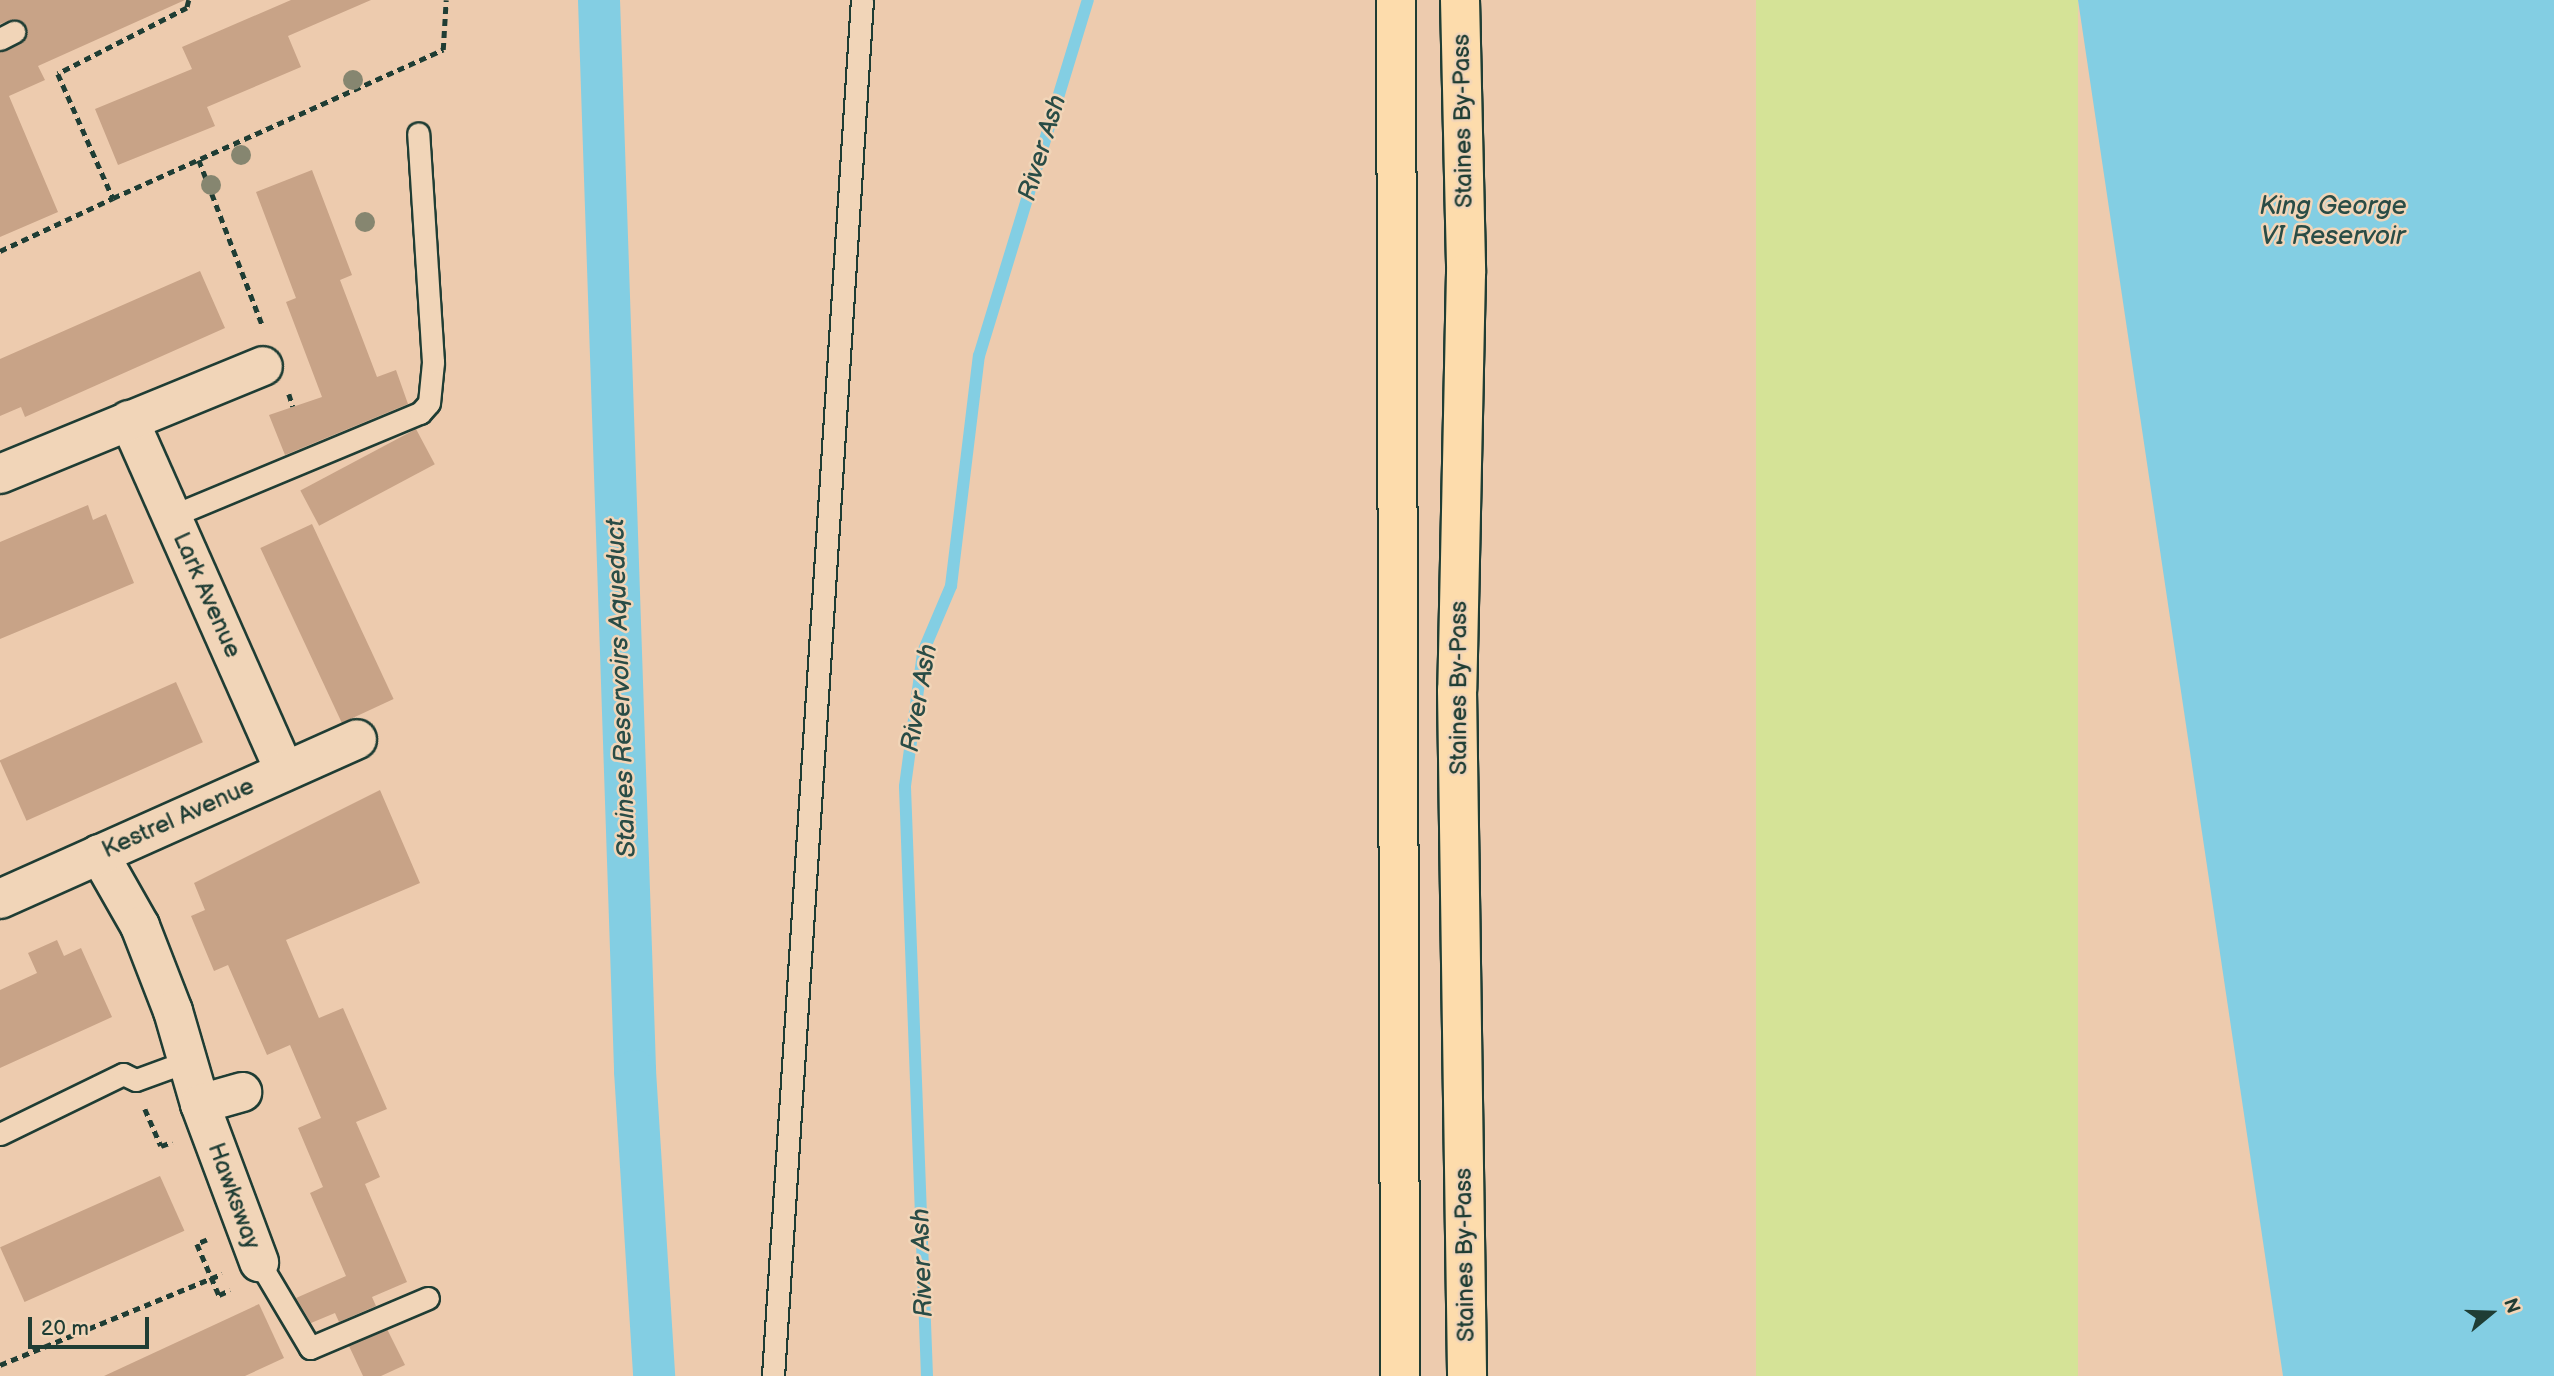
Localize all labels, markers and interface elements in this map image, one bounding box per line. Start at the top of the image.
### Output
street label: Staines By-Pass [1447,34,1479,208]
water label: River Ash [1012,91,1074,205]
water label: King George VI Reservoir [2259,191,2407,252]
water label: Staines Reservoirs Aqueduct [600,518,644,858]
street label: Lark Avenue [167,528,247,662]
street label: Staines By-Pass [1445,601,1473,775]
water label: River Ash [895,641,945,755]
street label: Kestrel Avenue [97,772,259,864]
street label: Hawksway [201,1139,267,1253]
street label: Staines By-Pass [1449,1168,1481,1342]
water label: River Ash [906,1208,940,1318]
north arrow [2456,1278,2526,1348]
text: N [2498,1296,2525,1316]
scale bar [32,1302,152,1346]
text: 20 m [41,1316,89,1341]

